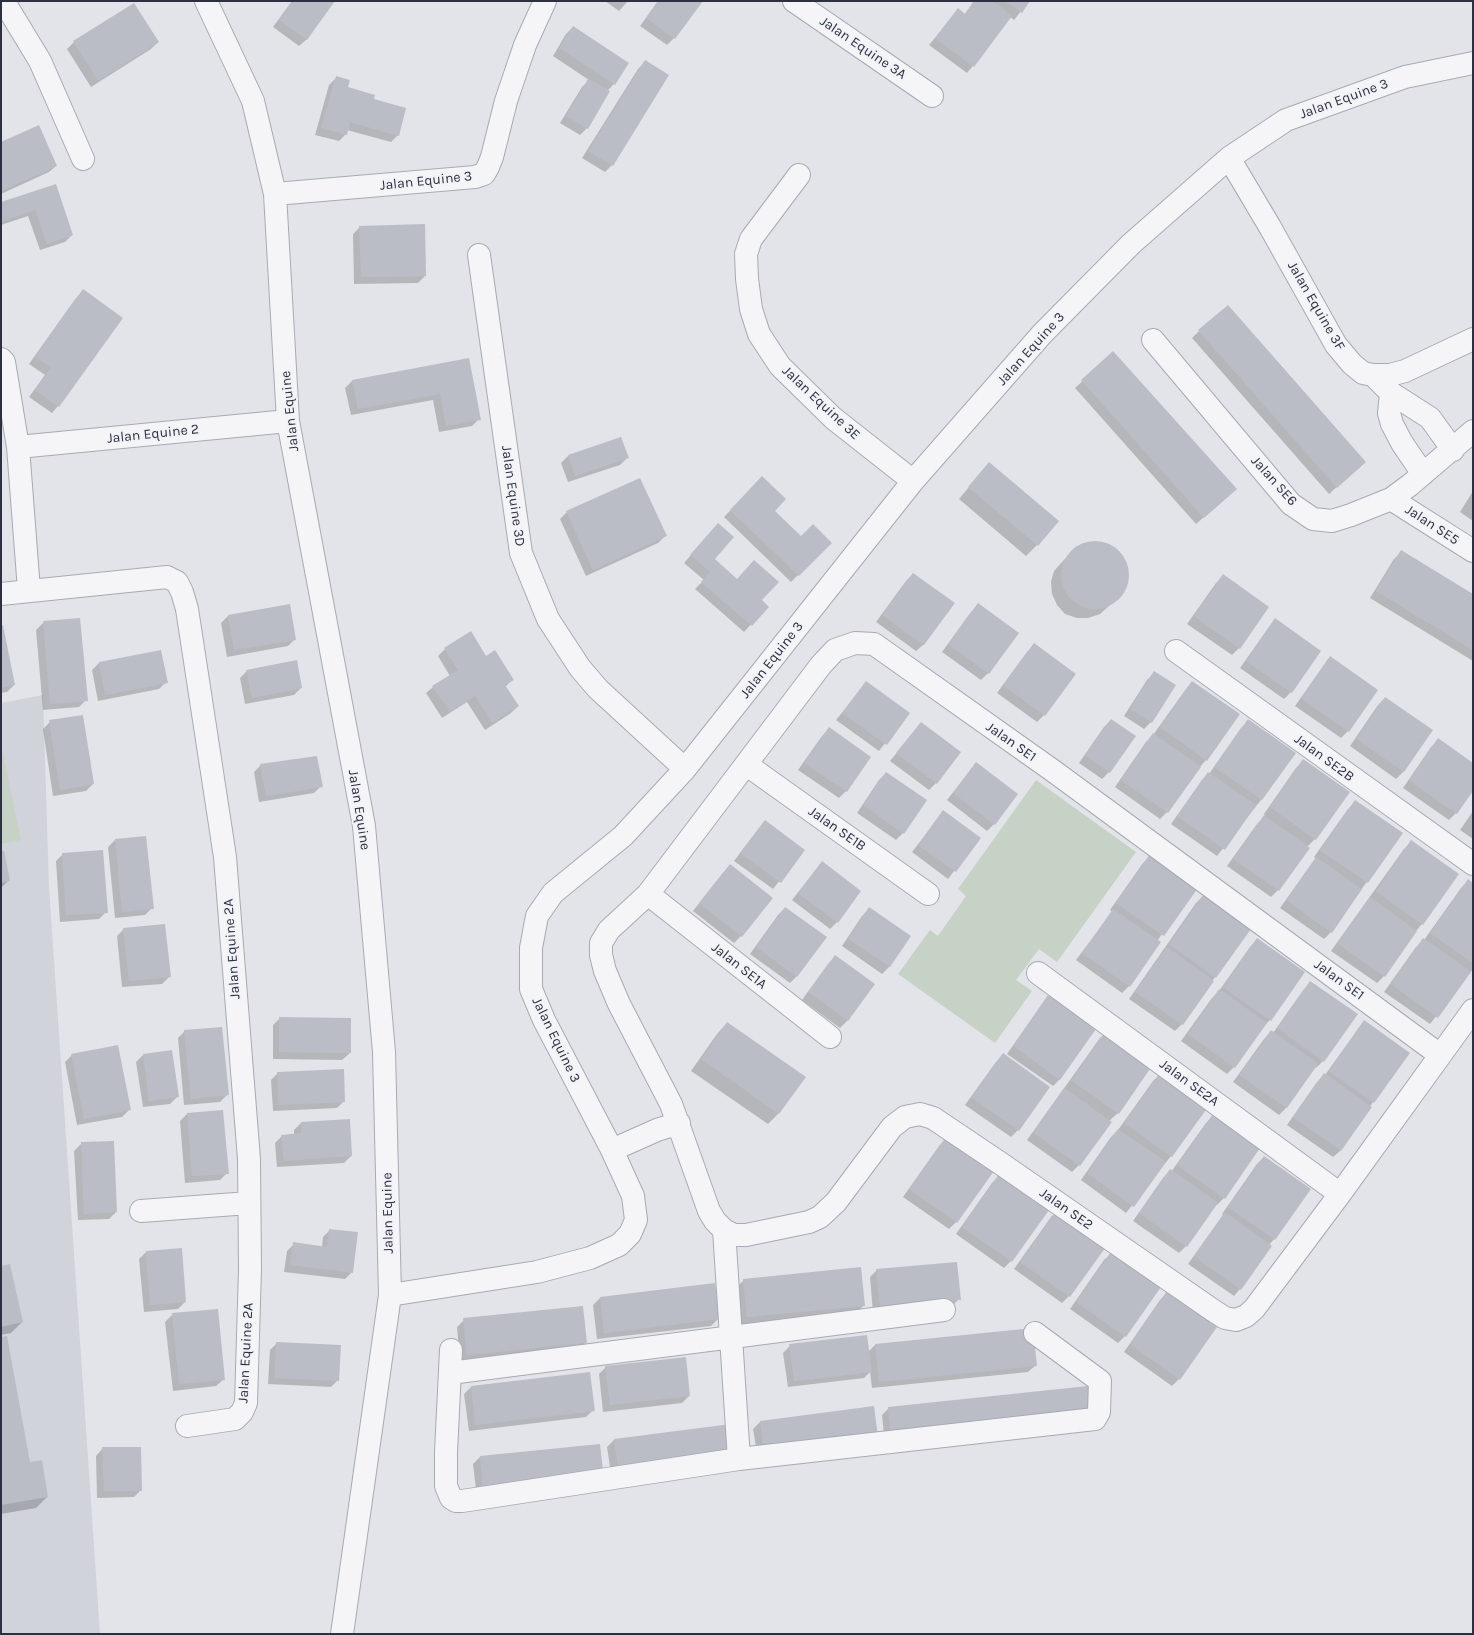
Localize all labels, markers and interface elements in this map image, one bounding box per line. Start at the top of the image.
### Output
street label: Jalan Equine 3A [817,13,909,83]
street label: Jalan Equine 3 [1298,75,1390,123]
street label: Jalan Equine 3 [379,168,473,194]
street label: Jalan Equine 3F [1284,258,1348,354]
street label: Jalan Equine 3 [994,309,1068,389]
street label: Jalan Equine 3E [779,363,863,443]
street label: Jalan Equine [277,370,303,452]
street label: Jalan Equine 2 [106,421,200,447]
street label: Jalan Equine 3D [498,444,528,548]
street label: Jalan SE6 [1247,453,1301,509]
street label: Jalan SE5 [1402,501,1462,549]
street label: Jalan Equine 3 [737,618,807,702]
street label: Jalan SE1 [983,719,1039,765]
street label: Jalan SE2B [1291,731,1357,785]
street label: Jalan Equine [344,769,374,851]
street label: Jalan SE1B [805,803,869,855]
street label: Jalan Equine 2A [220,898,244,1000]
street label: Jalan SE1A [708,939,770,993]
street label: Jalan SE1 [1311,956,1367,1004]
street label: Jalan Equine 3 [528,995,584,1085]
street label: Jalan SE2A [1156,1056,1222,1110]
street label: Jalan Equine [379,1172,397,1254]
street label: Jalan SE2 [1036,1185,1096,1233]
street label: Jalan Equine 2A [235,1302,257,1404]

